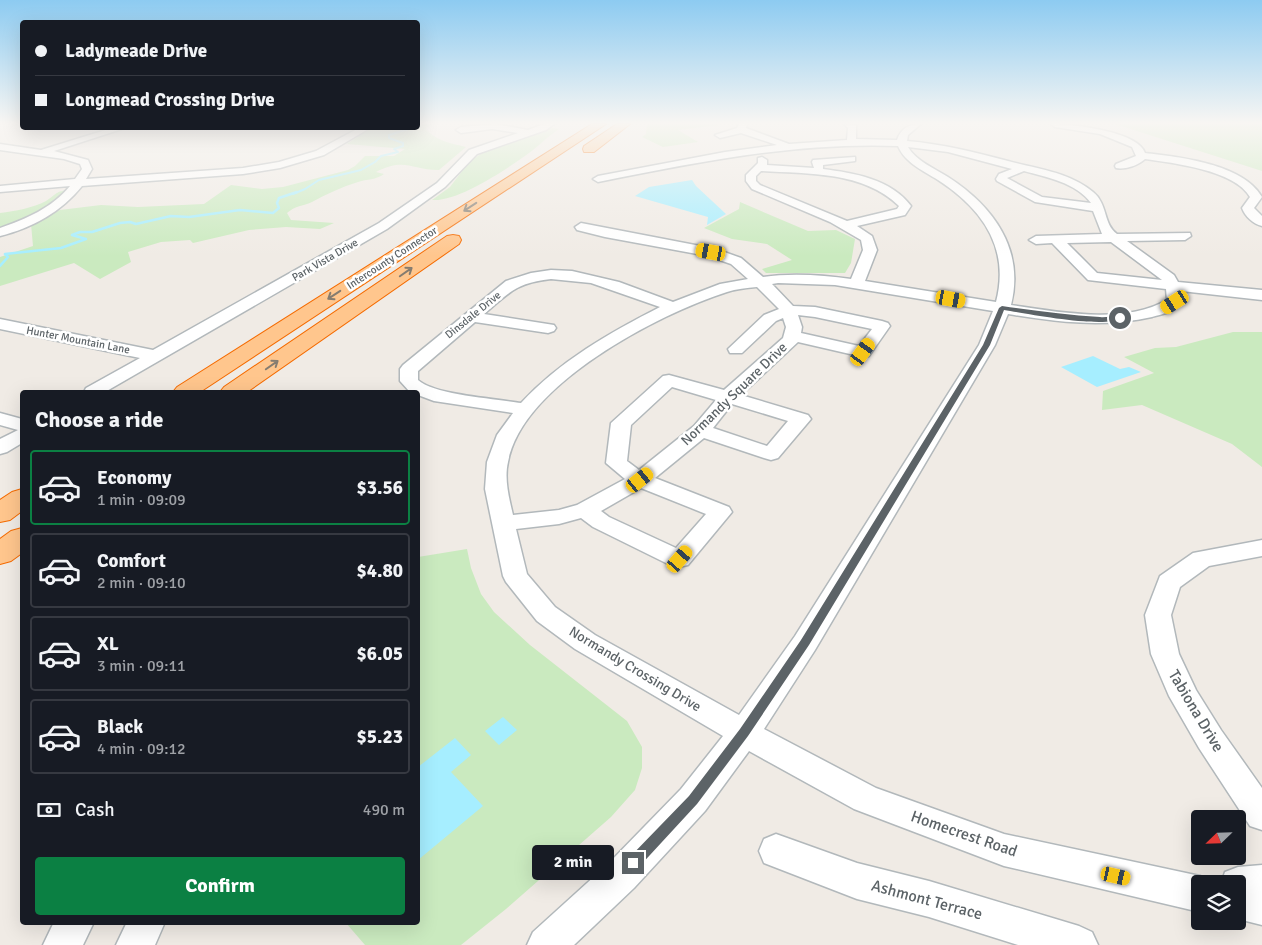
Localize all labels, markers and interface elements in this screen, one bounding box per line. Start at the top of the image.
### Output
text: Ladymeade Drive [65,39,207,63]
text: Longmead Crossing Drive [65,88,275,112]
one-way arrow [464,202,478,212]
street label: Intercounty Connector [344,224,440,292]
street label: Park Vista Drive [290,236,360,284]
car [694,242,727,262]
one-way arrow [399,267,413,277]
car [1158,288,1191,316]
street label: Dinsdale Drive [442,289,504,341]
car [934,289,967,309]
one-way arrow [327,290,341,300]
route start [1109,307,1131,329]
street label: Hunter Mountain Lane [25,324,131,356]
car [848,335,877,369]
street label: Normandy Square Drive [677,339,791,449]
one-way arrow [265,360,279,370]
text: Choose a ride [35,406,163,433]
icon: car [37,465,82,510]
car [623,465,656,495]
text: Economy [97,466,171,490]
text: $3.56 [357,476,403,500]
text: 1 min · 09:09 [97,490,186,510]
car [664,543,695,575]
icon: car [37,548,82,593]
text: Comfort [97,549,166,573]
text: $4.80 [357,559,403,583]
text: 2 min · 09:10 [97,573,186,593]
street label: Normandy Crossing Drive [566,623,704,715]
icon: car [37,631,82,676]
text: XL [97,632,119,656]
text: $6.05 [357,642,403,666]
text: 3 min · 09:11 [97,656,186,676]
street label: Tabiona Drive [1164,666,1228,756]
icon: car [37,714,82,759]
text: Black [97,715,143,739]
text: $5.23 [357,725,403,749]
text: 4 min · 09:12 [97,739,186,759]
icon: cash [35,796,63,824]
text: Cash [75,798,115,822]
text: 490 m [363,800,405,820]
street label: Homecrest Road [908,806,1020,862]
north arrow [1191,810,1246,865]
map controls [1191,810,1246,930]
callout: 2 min [533,846,616,880]
text: 2 min [554,852,592,872]
route end [622,852,644,874]
button: Confirm [35,857,405,915]
car [1099,865,1132,887]
button: layers [1191,875,1246,930]
street label: Ashmont Terrace [869,876,985,924]

